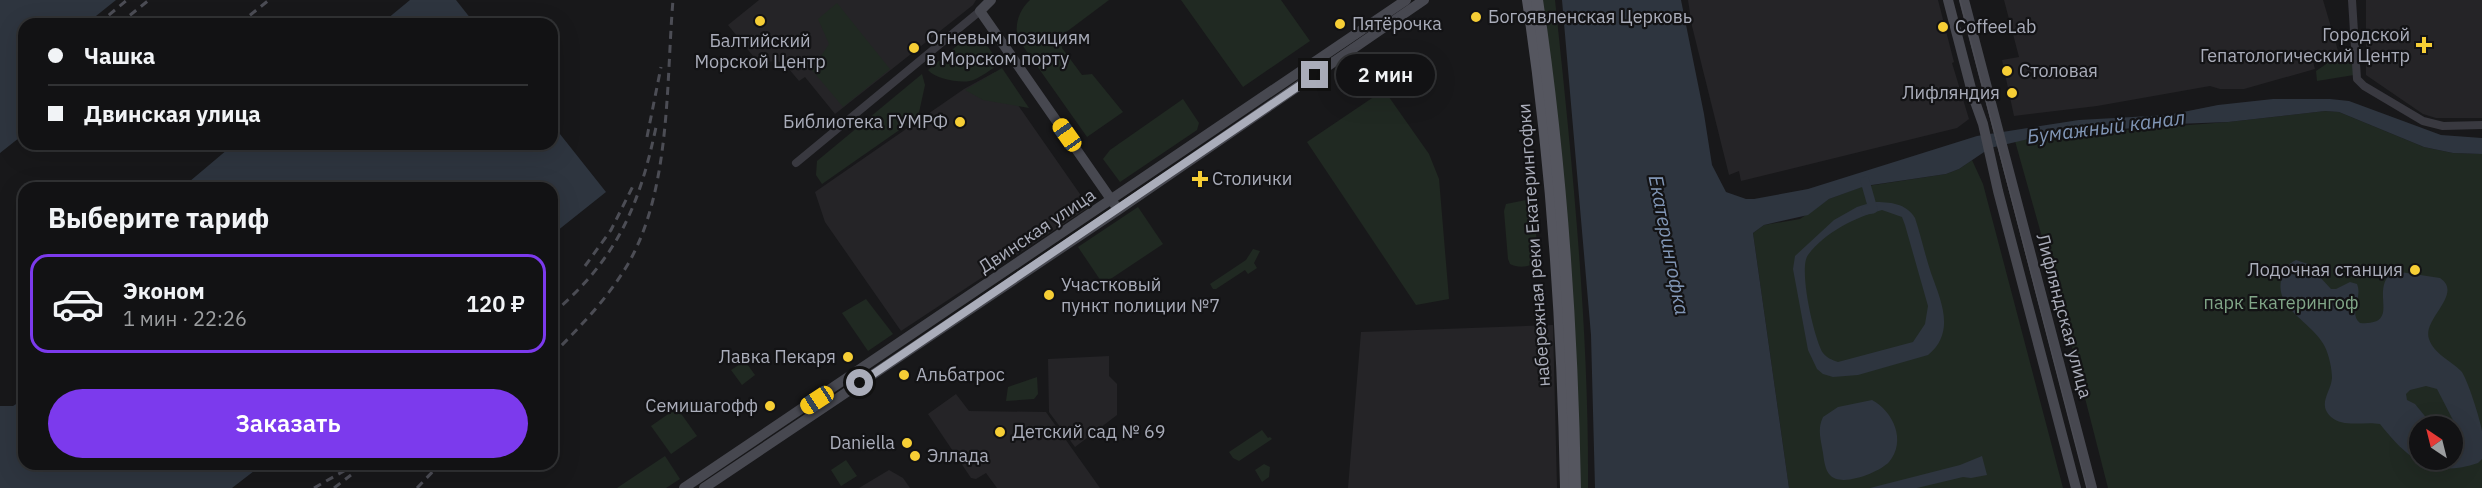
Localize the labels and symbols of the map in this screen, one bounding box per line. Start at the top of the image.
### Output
place label: Богоявленская Церковь [1488,5,1692,28]
marker: Богоявленская Церковь [1469,10,1483,24]
place label: Пятёрочка [1352,12,1442,35]
marker: Балтийский Морской Центр [753,14,767,28]
place label: CoffeeLab [1955,15,2037,38]
marker: Пятёрочка [1333,17,1347,31]
marker: CoffeeLab [1936,20,1950,34]
place label: Городской Гепатологический Центр [2200,23,2410,67]
place label: Огневым позициям в Морском порту [926,26,1090,70]
place label: Балтийский Морской Центр [694,29,826,73]
marker: Городской Гепатологический Центр [2415,36,2433,54]
marker: Огневым позициям в Морском порту [907,41,921,55]
callout: 2 мин [1336,54,1435,96]
place label: Столовая [2019,59,2098,82]
route end [1301,61,1328,88]
marker: Столовая [2000,64,2014,78]
place label: Лифляндия [1902,81,2000,104]
marker: Лифляндия [2005,86,2019,100]
street label: набережная реки Екатерингофки [1512,102,1555,388]
water label: Бумажный канал [2025,103,2187,150]
place label: Библиотека ГУМРФ [783,110,948,133]
marker: Библиотека ГУМРФ [953,115,967,129]
car [1049,115,1085,155]
place label: Столички [1212,167,1292,190]
marker: Столички [1193,172,1207,186]
water label: Екатерингофка [1643,172,1696,317]
street label: Двинская улица [974,183,1100,278]
street label: Лифляндская улица [2031,231,2098,401]
place label: Лодочная станция [2247,258,2403,281]
marker: Лодочная станция [2408,263,2422,277]
place label: Участковый пункт полиции №7 [1061,273,1220,317]
marker: Участковый пункт полиции №7 [1042,288,1056,302]
park label: парк Екатерингоф [2204,291,2358,314]
place label: Лавка Пекаря [719,345,836,368]
marker: Лавка Пекаря [841,350,855,364]
place label: Альбатрос [916,363,1005,386]
marker: Альбатрос [897,368,911,382]
route start [846,369,873,396]
car [797,383,837,417]
place label: Семишагофф [645,394,758,417]
marker: Семишагофф [763,399,777,413]
north arrow [2409,416,2463,470]
place label: Детский сад № 69 [1012,420,1166,443]
marker: Детский сад № 69 [993,425,1007,439]
place label: Daniella [829,431,895,454]
marker: Daniella [900,436,914,450]
place label: Эллада [927,444,989,467]
marker: Эллада [908,449,922,463]

